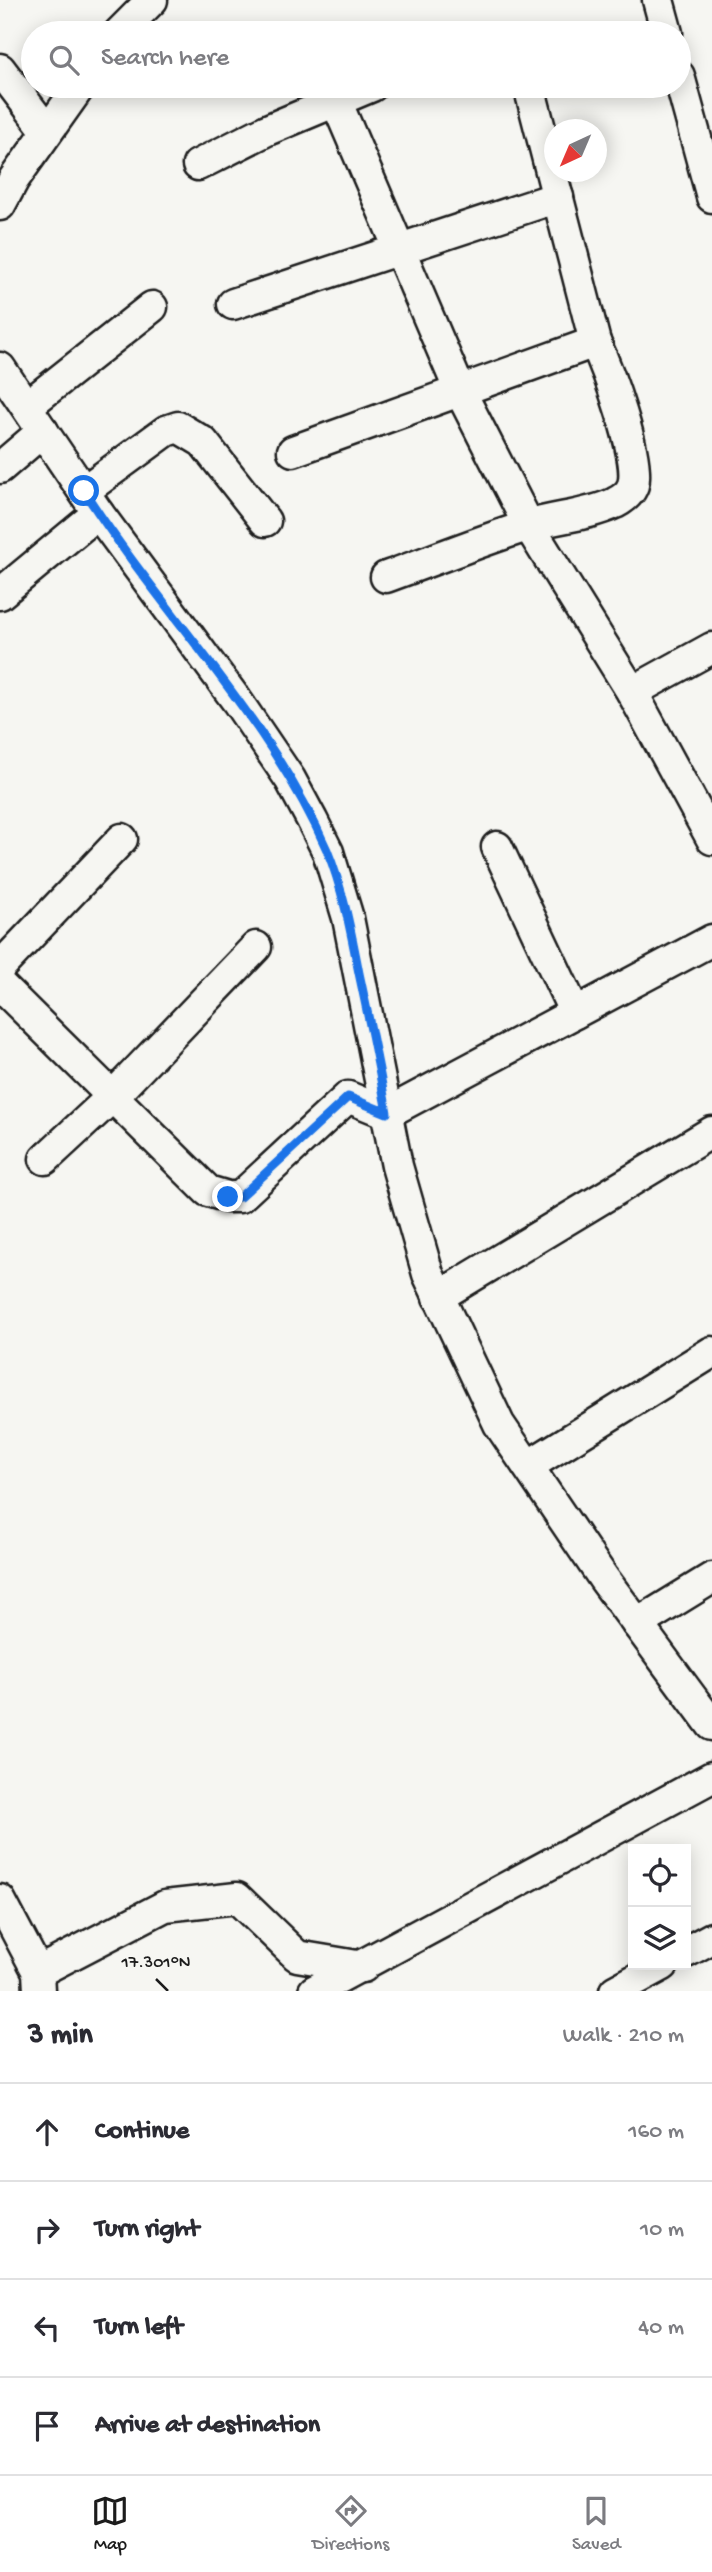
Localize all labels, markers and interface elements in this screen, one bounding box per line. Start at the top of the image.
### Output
search box [21,21,691,98]
icon: search [45,41,83,79]
text: Search here [101,44,229,75]
north arrow [544,119,607,182]
route start [68,475,99,506]
route end [212,1181,243,1212]
map controls [628,1844,691,1970]
button: locate [628,1844,691,1907]
button: layers [628,1907,691,1970]
text: 17.301°N [121,1953,190,1974]
text: 3 min [28,2019,93,2054]
text: Walk · 210 m [563,2023,684,2050]
icon: ahead [28,2113,66,2151]
text: Continue [95,2117,189,2148]
text: 160 m [628,2119,684,2146]
icon: right [28,2211,66,2249]
text: Turn right [95,2215,199,2246]
text: 10 m [640,2217,684,2244]
icon: left [28,2309,66,2347]
text: Turn left [95,2313,183,2344]
text: 40 m [638,2315,684,2342]
icon: arrive [28,2407,66,2445]
text: Arrive at destination [95,2411,320,2442]
tab: Map [91,2492,129,2557]
tab: Directions [312,2492,389,2557]
tab: Saved [572,2492,621,2557]

